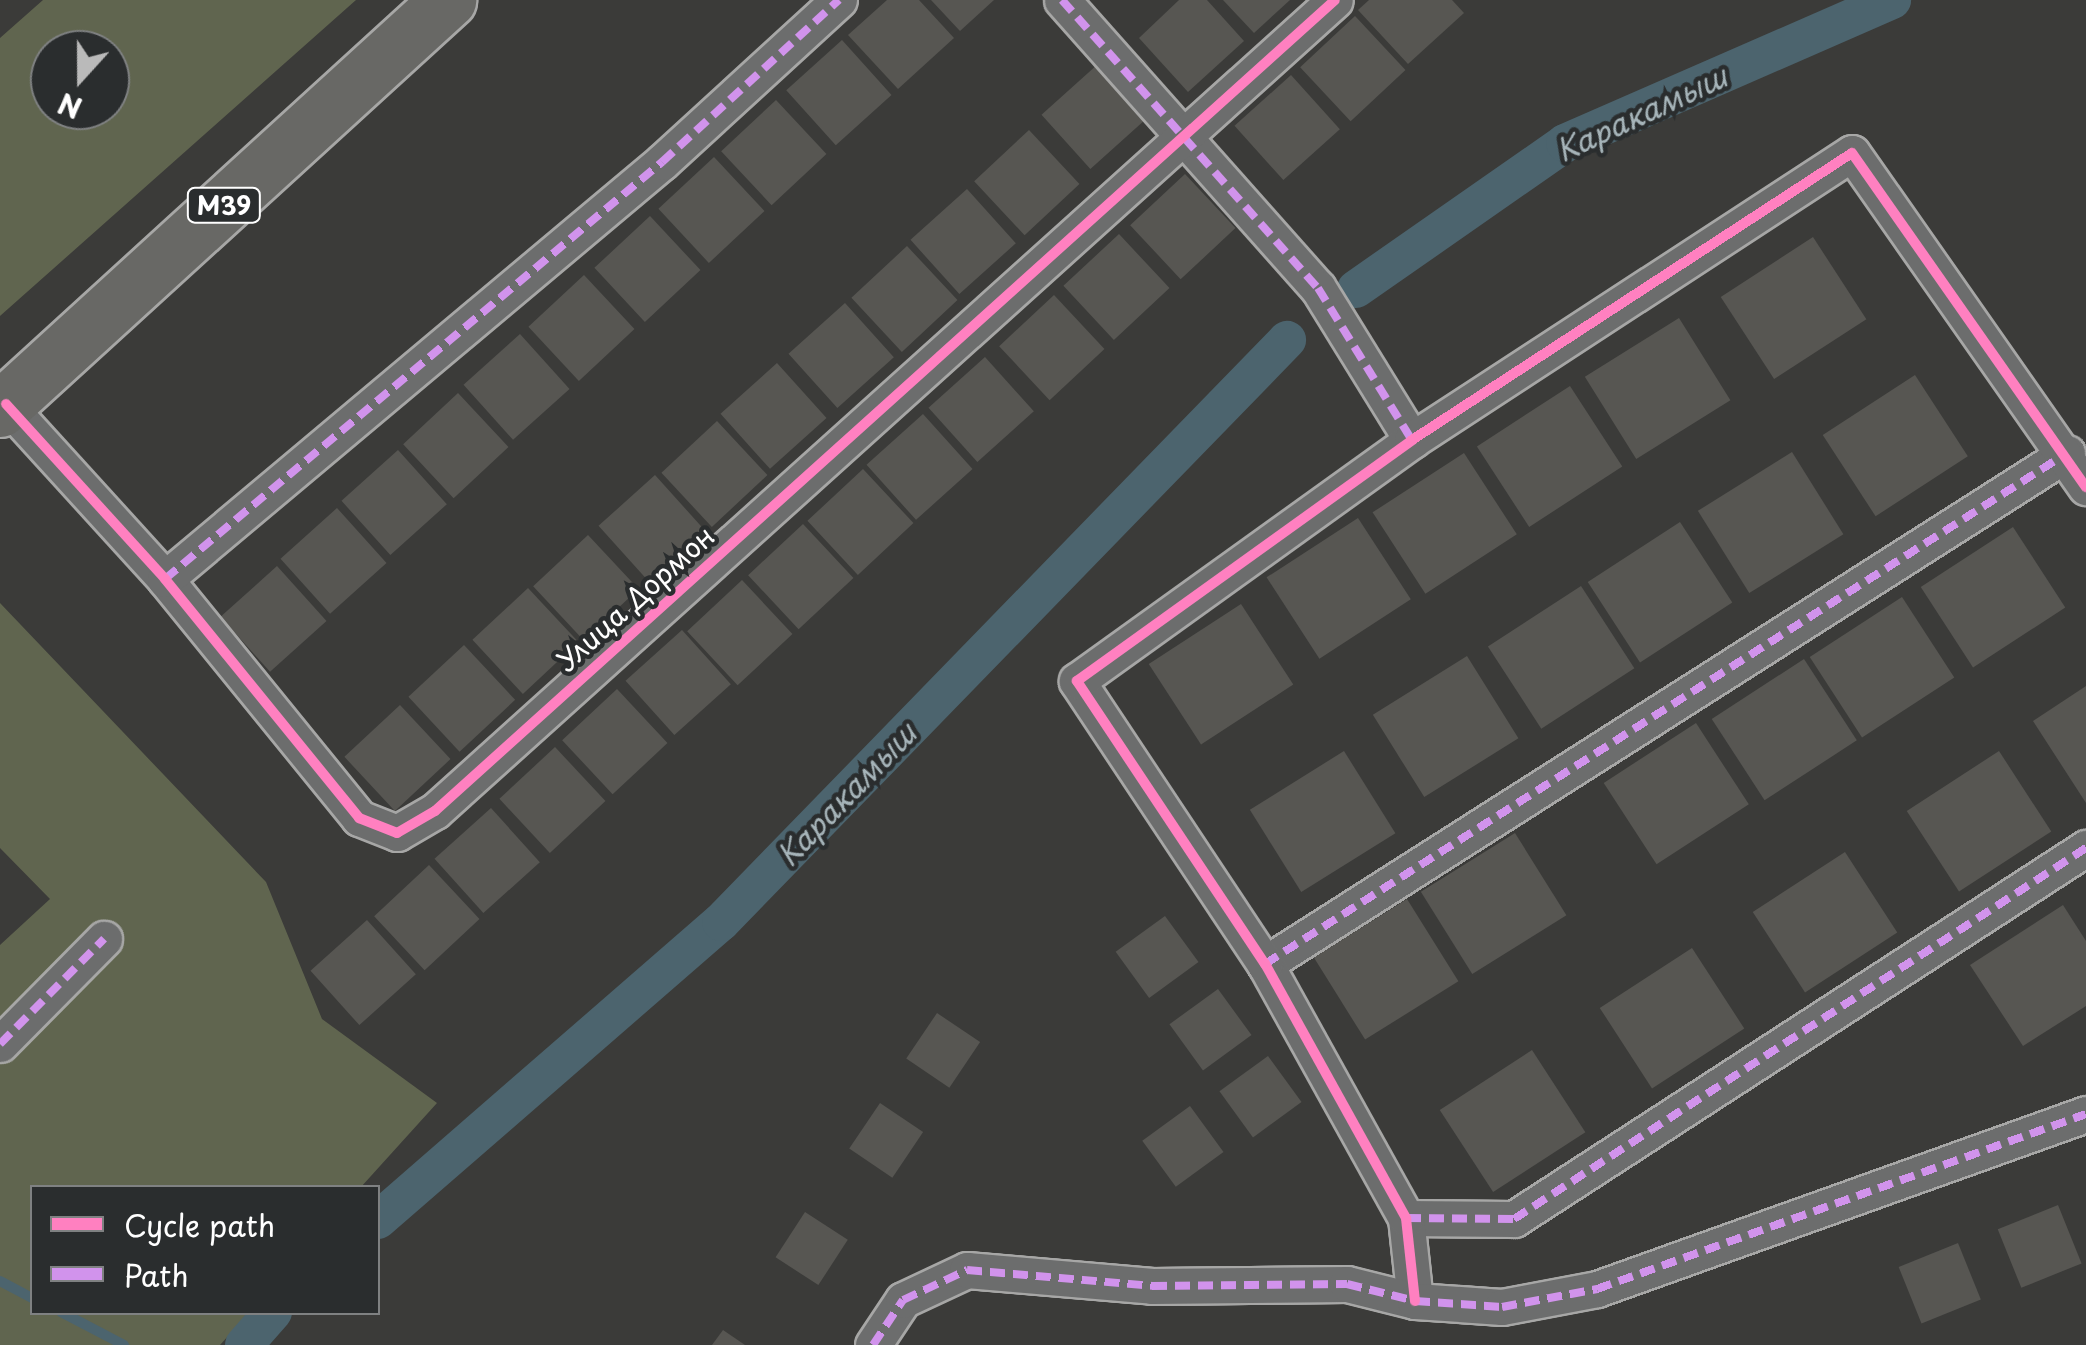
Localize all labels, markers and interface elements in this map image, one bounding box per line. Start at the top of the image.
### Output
north arrow [30,30,130,130]
water label: Каракамыш [1550,58,1732,168]
text: N [52,83,88,131]
road number: M39 [186,185,262,225]
street label: Улица Дормон [549,518,721,678]
water label: Каракамыш [769,715,923,873]
legend [30,1185,380,1315]
text: Cycle path [124,1202,275,1247]
text: Path [124,1252,189,1297]

